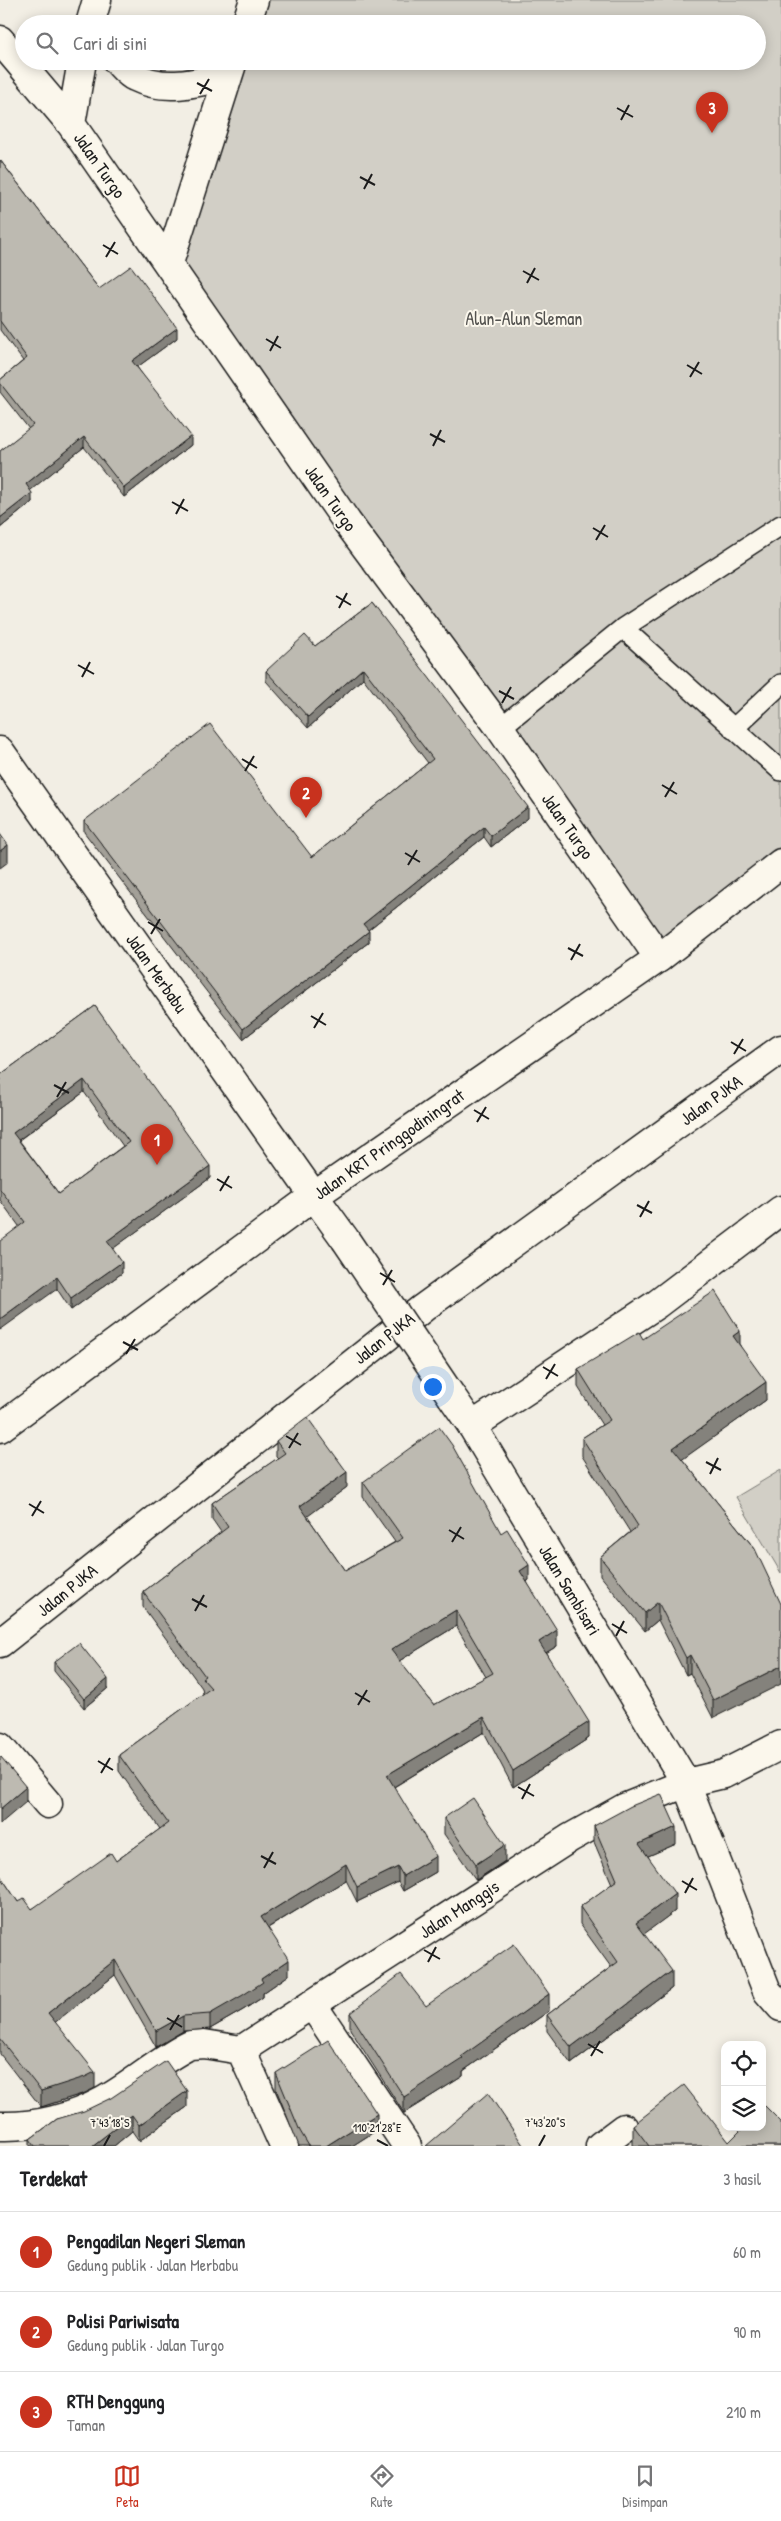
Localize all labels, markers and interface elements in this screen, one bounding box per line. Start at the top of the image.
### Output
search box [15,15,766,70]
icon: search [33,29,61,57]
text: Cari di sini [73,30,147,56]
pin: 3 [696,92,728,133]
street label: Jalan Turgo [68,127,132,203]
park label: Alun-Alun Sleman [466,306,582,331]
street label: Jalan Turgo [299,460,363,536]
pin: 2 [290,777,322,818]
street label: Jalan Turgo [536,788,600,864]
street label: Jalan Merbabu [120,928,194,1018]
street label: Jalan PJKA [675,1069,747,1131]
street label: Jalan KRT Pringgodiningrat [309,1082,470,1205]
pin: 1 [141,1124,173,1165]
street label: Jalan PJKA [348,1306,420,1370]
your location [420,1374,446,1400]
street label: Jalan Sambisari [533,1540,607,1640]
street label: Jalan PJKA [31,1558,103,1622]
street label: Jalan Manggis [414,1874,504,1944]
map controls [721,2041,766,2131]
button: locate [721,2041,766,2086]
button: layers [721,2086,766,2131]
text: 7°43'18"S [90,2114,130,2131]
text: 7°43'20"S [525,2114,566,2131]
text: 110°21'28"E [353,2119,402,2136]
text: Terdekat [20,2164,87,2193]
text: 3 hasil [723,2168,761,2190]
text: Pengadilan Negeri Sleman [67,2228,245,2254]
text: 1 [33,2241,39,2263]
text: 60 m [733,2241,761,2263]
text: Gedung publik · Jalan Merbabu [67,2254,238,2276]
text: Polisi Pariwisata [67,2308,179,2334]
text: 2 [32,2321,40,2343]
text: 90 m [733,2321,761,2343]
text: Gedung publik · Jalan Turgo [67,2334,224,2356]
text: RTH Denggung [67,2388,165,2414]
text: 3 [32,2401,40,2423]
text: 210 m [726,2401,761,2423]
text: Taman [67,2414,105,2436]
tab: Peta [113,2462,141,2511]
tab: Rute [368,2462,396,2511]
tab: Disimpan [622,2462,668,2511]

